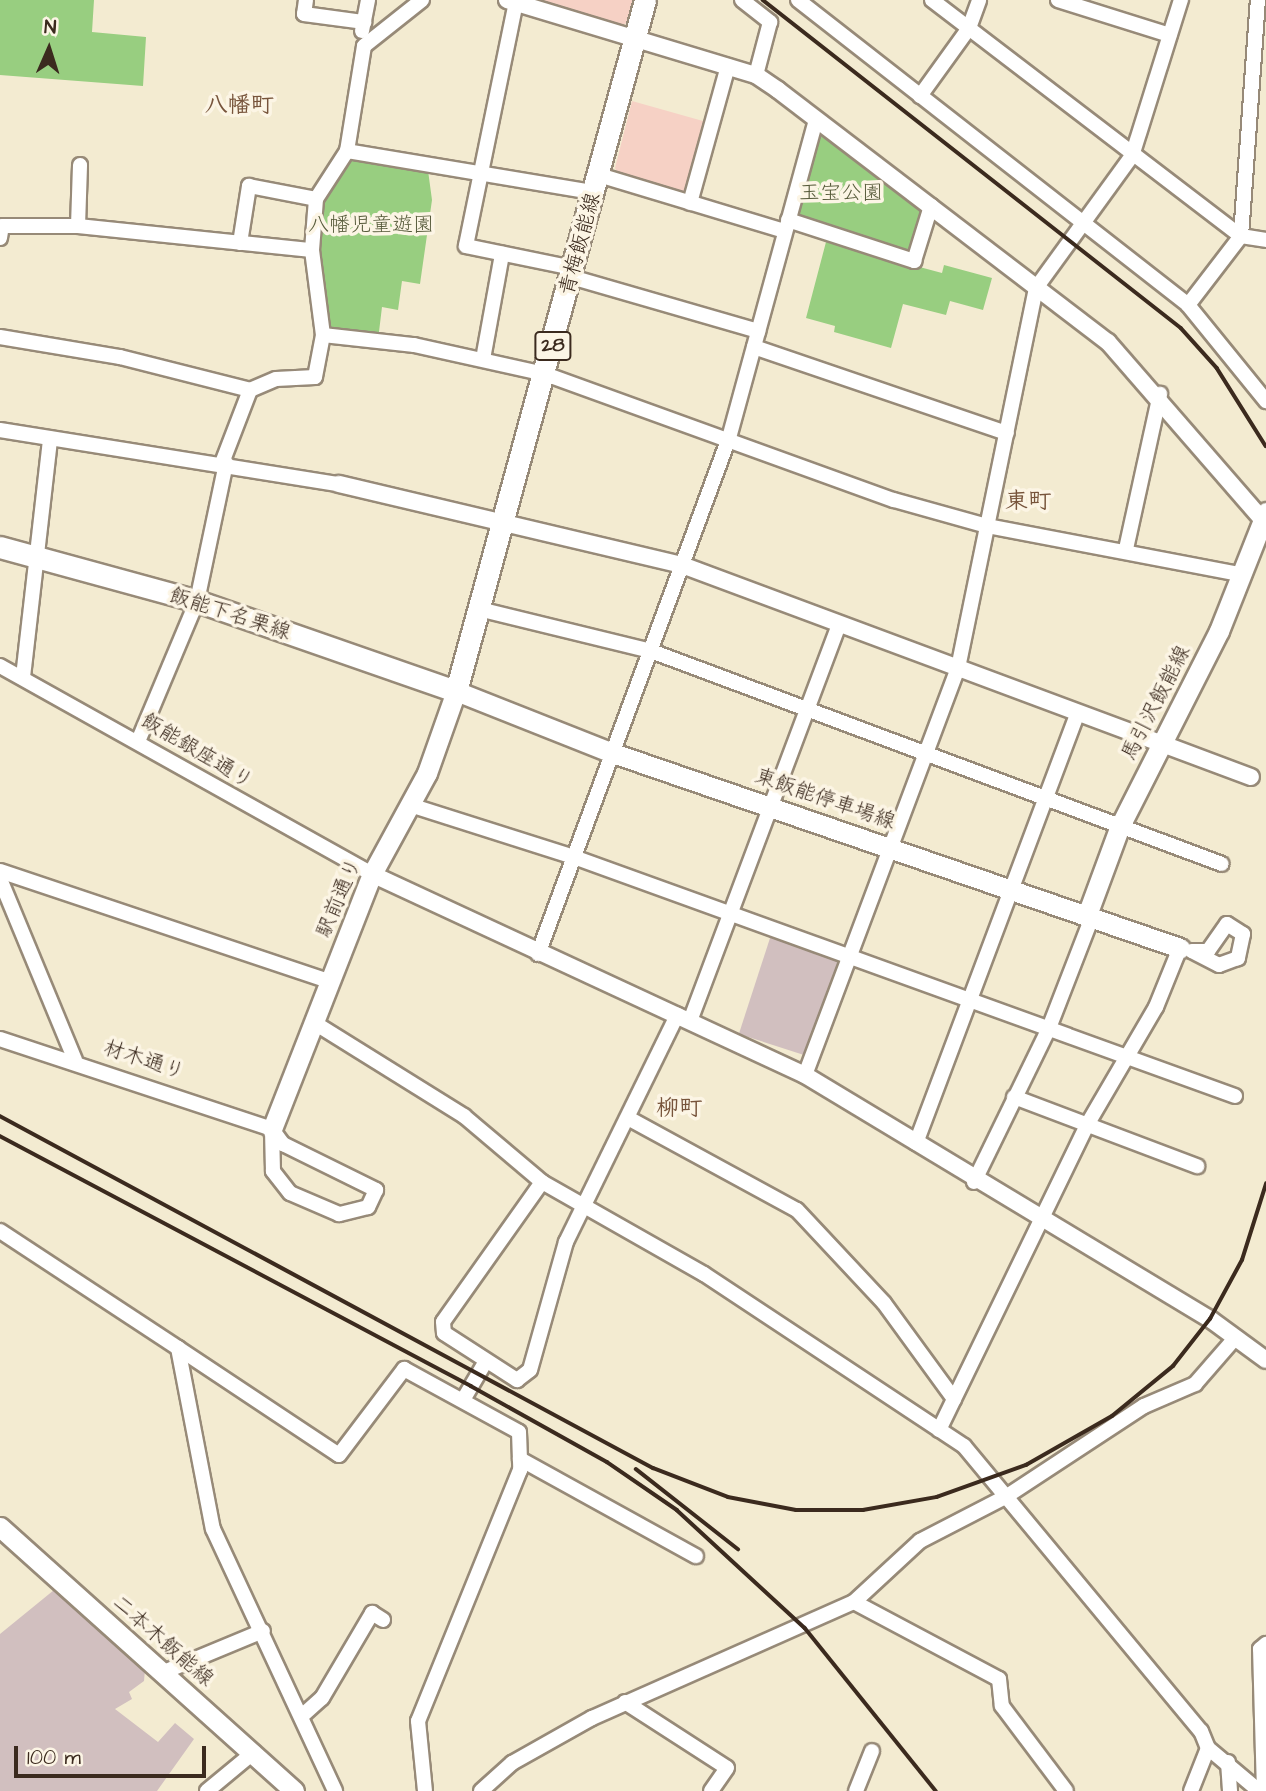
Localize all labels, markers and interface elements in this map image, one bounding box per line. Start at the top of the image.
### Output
north arrow [14,14,84,84]
text: N [43,14,57,41]
district label: 八幡町 [205,91,273,119]
park label: 玉宝公園 [799,180,883,206]
street label: 青梅飯能線 [554,190,606,298]
park label: 八幡児童遊園 [308,212,434,238]
road number: 28 [534,330,572,362]
district label: 東町 [1005,487,1051,515]
street label: 飯能下名栗線 [166,583,294,645]
street label: 馬引沢飯能線 [1116,641,1196,765]
street label: 飯能銀座通り [137,708,257,794]
street label: 東飯能停車場線 [751,763,899,835]
street label: 駅前通り [311,854,367,942]
street label: 材木通り [100,1035,188,1085]
district label: 柳町 [656,1094,702,1122]
street label: 二本木飯能線 [107,1590,219,1692]
scale bar [18,1732,210,1776]
text: 100 m [27,1743,81,1772]

